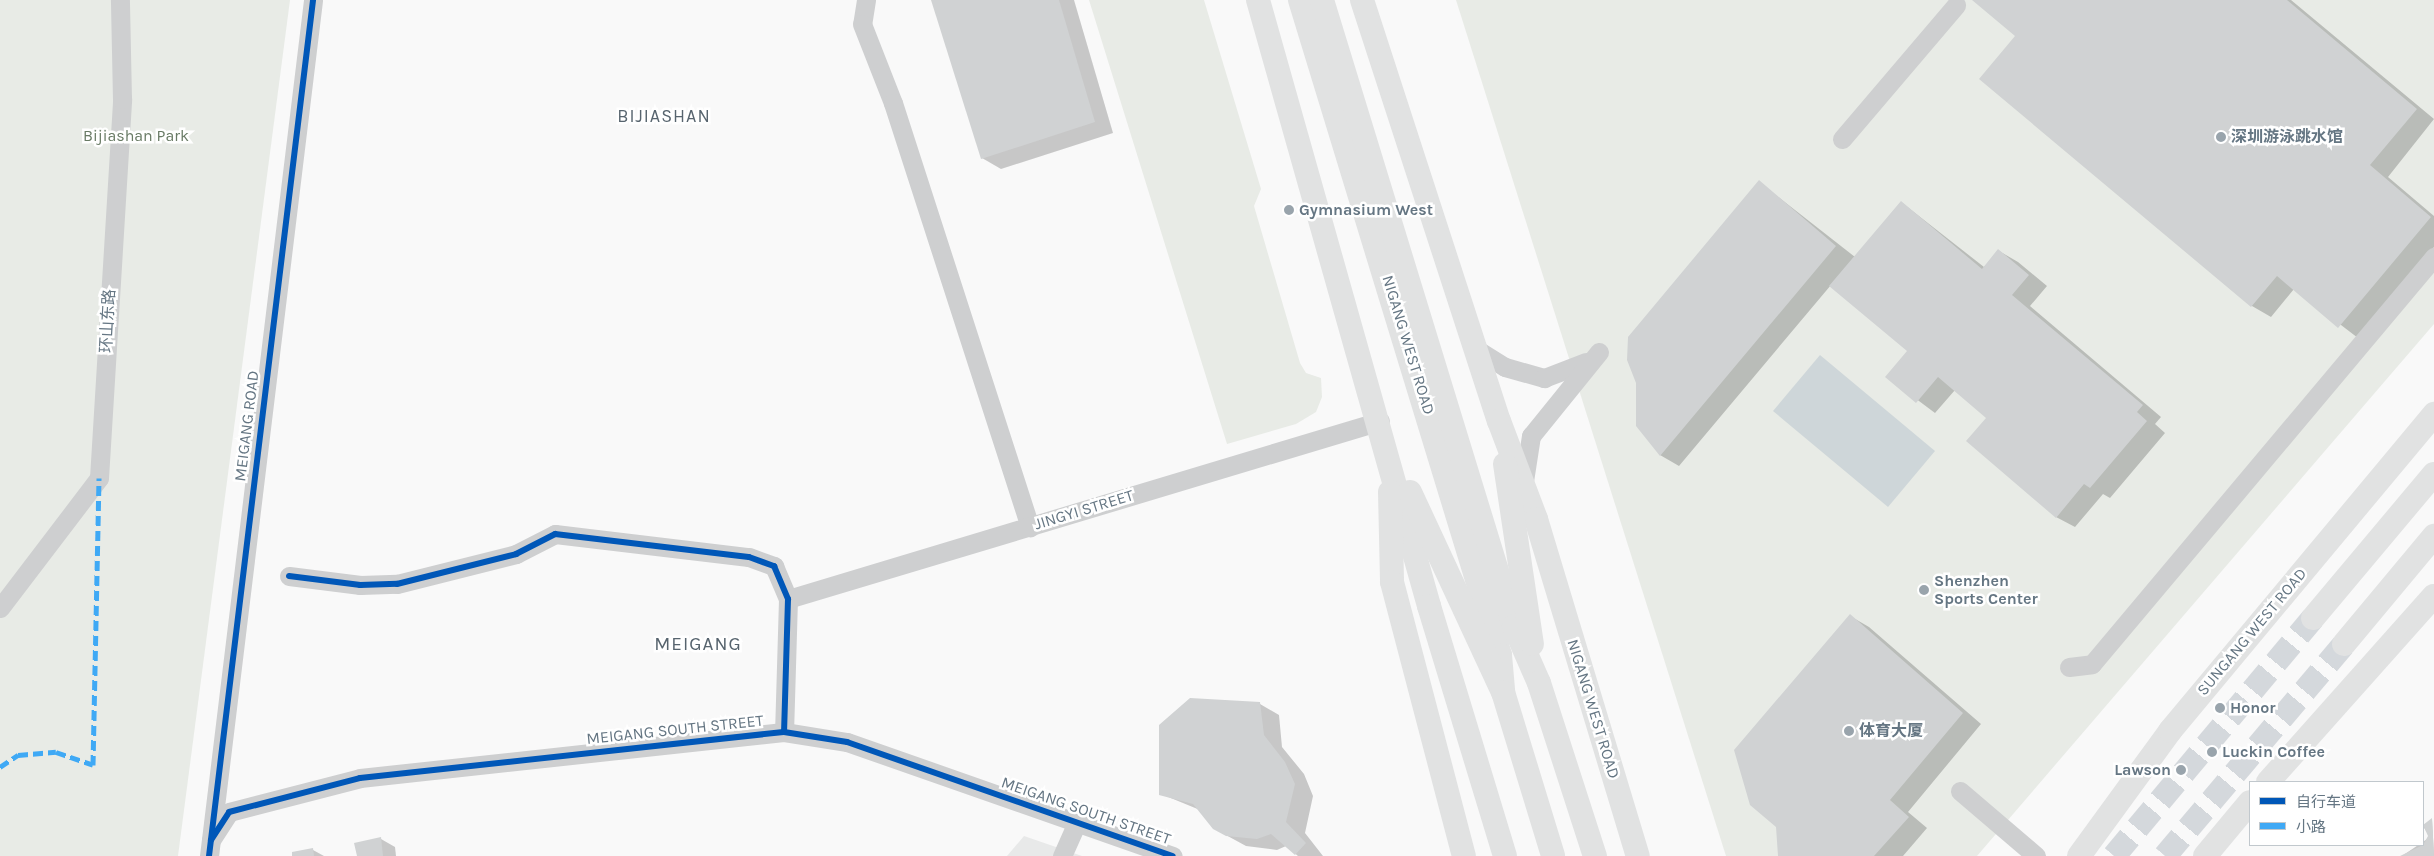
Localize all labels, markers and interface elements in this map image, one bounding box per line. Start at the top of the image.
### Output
district label: BIJIASHAN [616,105,712,127]
park label: Bijiashan Park [83,126,189,146]
place label: 深圳游泳跳水馆 [2231,127,2343,147]
marker: 深圳游泳跳水馆 [2215,131,2227,143]
place label: Gymnasium West [1299,200,1433,220]
marker: Gymnasium West [1283,204,1295,216]
street label: NIGANG WEST ROAD [1378,273,1438,417]
street label: 环山东路 [97,289,119,353]
street label: MEIGANG ROAD [231,370,263,482]
street label: JINGYI STREET [1032,486,1136,534]
street label: SUNGANG WEST ROAD [2193,564,2311,700]
place label: Shenzhen Sports Center [1934,571,2038,609]
marker: Shenzhen Sports Center [1918,584,1930,596]
district label: MEIGANG [653,634,743,656]
street label: NIGANG WEST ROAD [1563,637,1623,781]
place label: Honor [2230,698,2276,718]
marker: Honor [2214,702,2226,714]
street label: MEIGANG SOUTH STREET [585,711,765,749]
place label: 体育大厦 [1859,721,1923,741]
marker: 体育大厦 [1843,725,1855,737]
place label: Luckin Coffee [2222,742,2325,762]
marker: Luckin Coffee [2206,746,2218,758]
place label: Lawson [2114,760,2171,780]
marker: Lawson [2175,764,2187,776]
street label: MEIGANG SOUTH STREET [999,773,1173,849]
legend [2249,781,2424,846]
text: 自行车道 [2296,793,2356,811]
text: 小路 [2296,818,2326,836]

